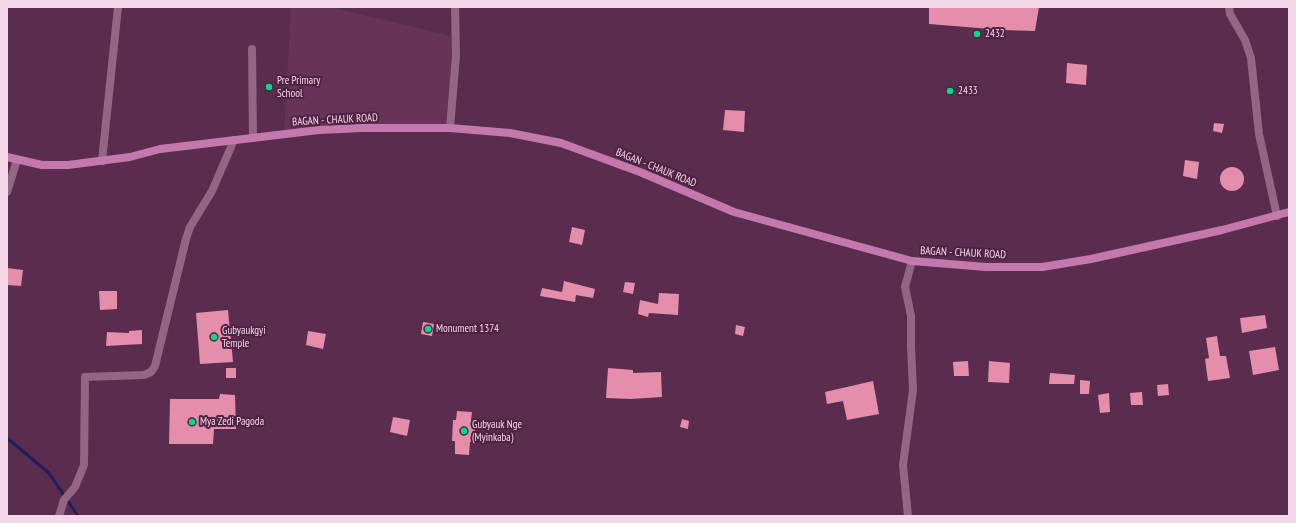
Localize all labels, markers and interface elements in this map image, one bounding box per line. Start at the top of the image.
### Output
place label: 2432 [985,27,1005,41]
marker: 2432 [972,29,982,39]
place label: Pre Primary School [277,74,320,100]
marker: Pre Primary School [264,82,274,92]
place label: 2433 [958,84,978,98]
marker: 2433 [945,86,955,96]
street label: BAGAN - CHAUK ROAD [292,111,378,129]
street label: BAGAN - CHAUK ROAD [614,146,698,190]
street label: BAGAN - CHAUK ROAD [920,244,1006,262]
place label: Monument 1374 [436,322,499,336]
place label: Gubyaukgyi Temple [222,324,266,350]
marker: Monument 1374 [423,324,433,334]
marker: Gubyaukgyi Temple [209,332,219,342]
place label: Mya Zedi Pagoda [200,415,264,429]
marker: Mya Zedi Pagoda [187,417,197,427]
place label: Gubyauk Nge (Myinkaba) [472,418,522,444]
marker: Gubyauk Nge (Myinkaba) [459,426,469,436]

